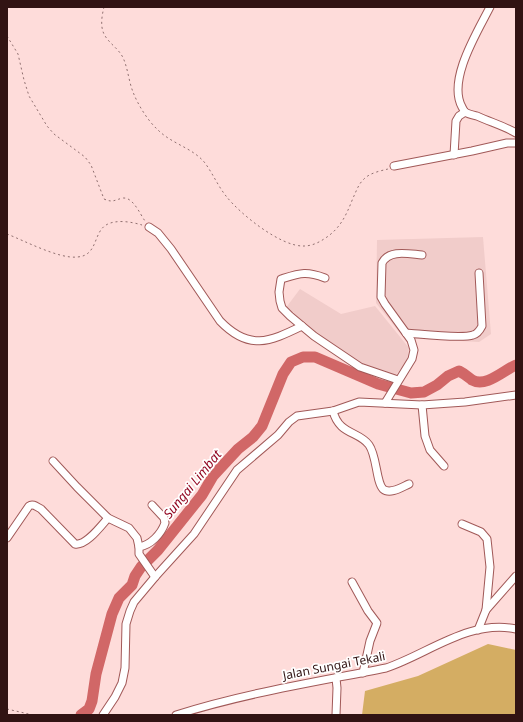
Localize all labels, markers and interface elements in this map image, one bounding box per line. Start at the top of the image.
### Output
water label: Sungai Limbat [159,445,226,522]
street label: Jalan Sungai Tekali [280,647,387,684]

